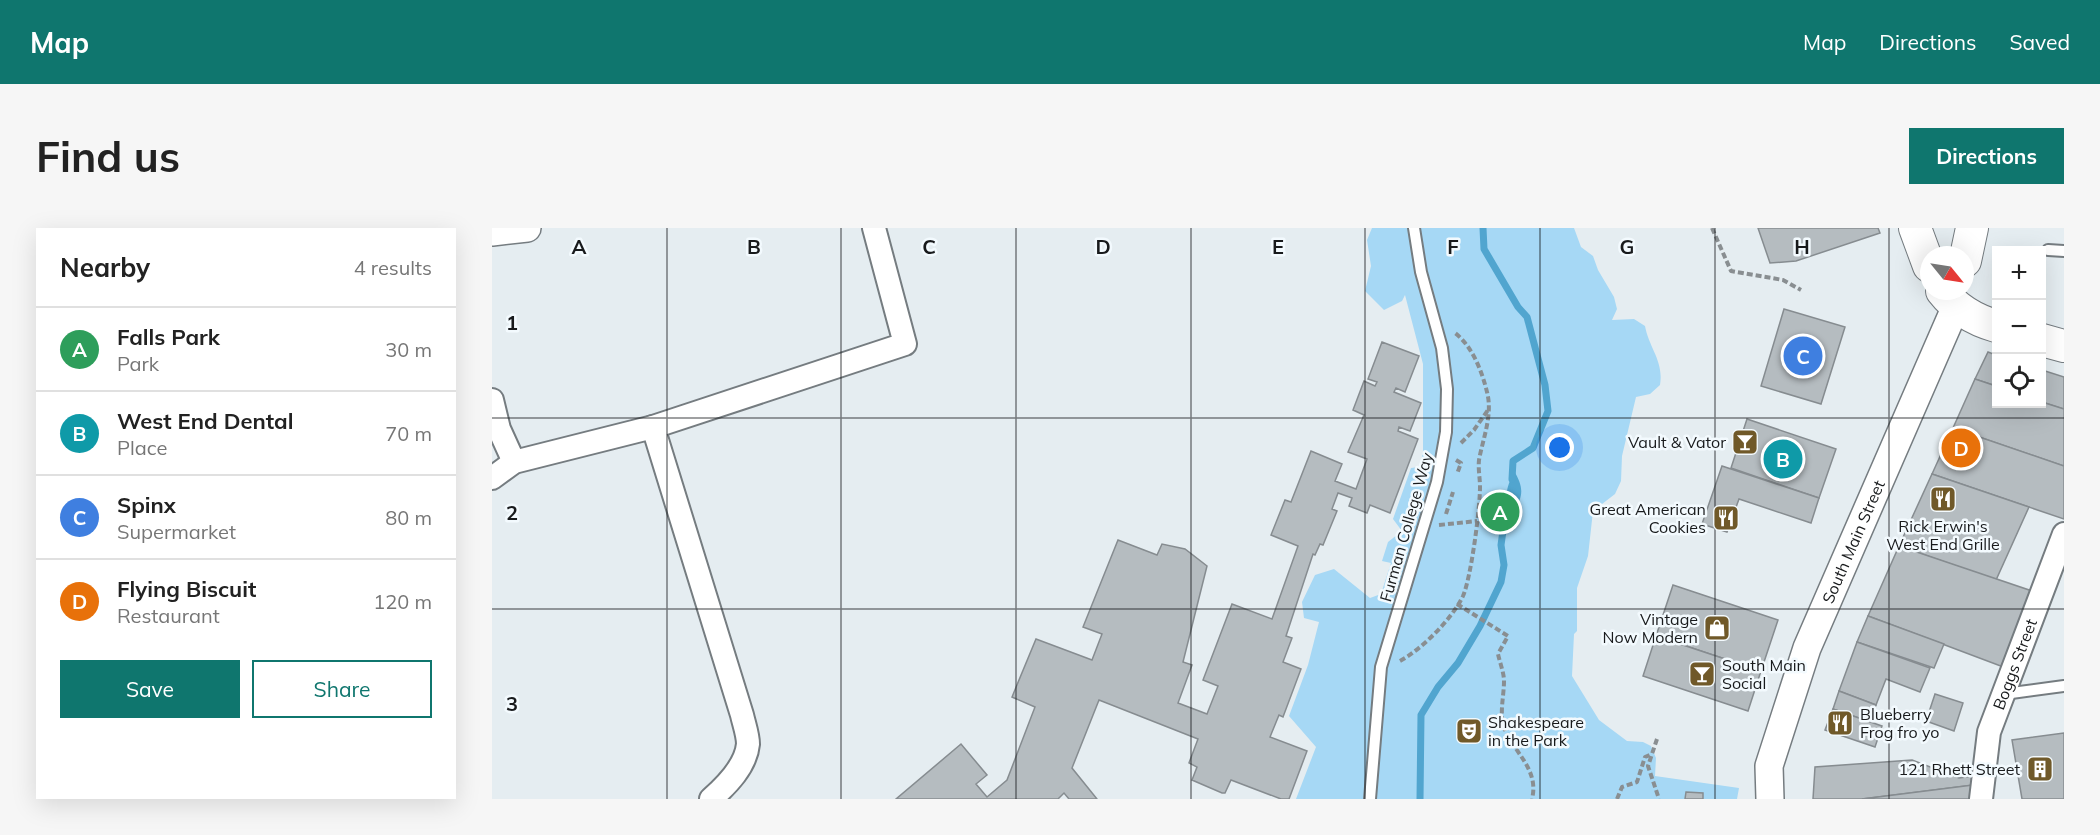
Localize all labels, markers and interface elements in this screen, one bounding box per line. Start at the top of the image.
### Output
text: Map [30,25,89,60]
text: Map [1803,29,1846,55]
text: Directions [1879,29,1976,55]
text: Saved [2009,29,2070,55]
button: Directions [1909,128,2064,184]
text: Find us [36,130,180,183]
text: A [572,234,587,259]
text: B [747,234,761,259]
text: C [922,234,936,259]
text: D [1095,234,1111,259]
text: E [1272,234,1284,259]
text: F [1447,234,1459,259]
text: G [1620,234,1634,259]
text: H [1794,234,1810,259]
north arrow [1920,246,1974,300]
map controls [1992,246,2046,408]
button: + [1992,246,2046,300]
text: Nearby [60,251,150,284]
text: 4 results [354,255,432,280]
button: − [1992,300,2046,354]
text: 1 [506,310,518,335]
text: Falls Park [117,323,220,351]
pin: C [1784,334,1822,378]
text: A [72,337,87,362]
text: 30 m [385,337,432,362]
text: Park [117,351,159,376]
button: locate [1992,354,2046,408]
text: West End Dental [117,407,293,435]
text: B [73,421,86,446]
text: 70 m [385,421,432,446]
pin: D [1942,426,1980,470]
bar icon: Vault & Vator [1730,427,1760,457]
place label: Vault & Vator [1628,432,1726,452]
your location [1545,433,1574,462]
text: Place [117,435,167,460]
pin: B [1764,436,1802,482]
street label: Furman College Way [1375,450,1437,604]
street label: South Main Street [1818,477,1889,606]
restaurant icon: Rick Erwin's West End Grille [1928,484,1958,514]
pin: A [1480,490,1520,534]
text: Spinx [117,491,176,519]
place label: Great American Cookies [1590,499,1706,537]
text: 2 [506,500,518,525]
restaurant icon: Great American Cookies [1711,503,1741,533]
text: C [73,505,86,530]
text: 80 m [385,505,432,530]
place label: Rick Erwin's West End Grille [1886,516,2000,554]
text: Supermarket [117,519,236,544]
text: Flying Biscuit [117,575,256,603]
text: D [72,589,87,614]
text: 120 m [373,589,432,614]
text: Restaurant [117,603,220,628]
place label: Vintage Now Modern [1603,609,1698,647]
shop icon: Vintage Now Modern [1702,613,1732,643]
street label: Boggs Street [1988,615,2041,713]
place label: South Main Social [1722,655,1806,693]
bar icon: South Main Social [1687,659,1717,689]
button: Save [60,660,240,718]
button: Share [252,660,432,718]
text: 3 [506,691,518,716]
place label: Blueberry Frog fro yo [1860,704,1939,742]
restaurant icon: Blueberry Frog fro yo [1825,708,1855,738]
place label: Shakespeare in the Park [1488,712,1584,750]
theatre icon: Shakespeare in the Park [1454,716,1484,746]
building icon: 121 Rhett Street [2025,754,2055,784]
place label: 121 Rhett Street [1898,759,2020,779]

